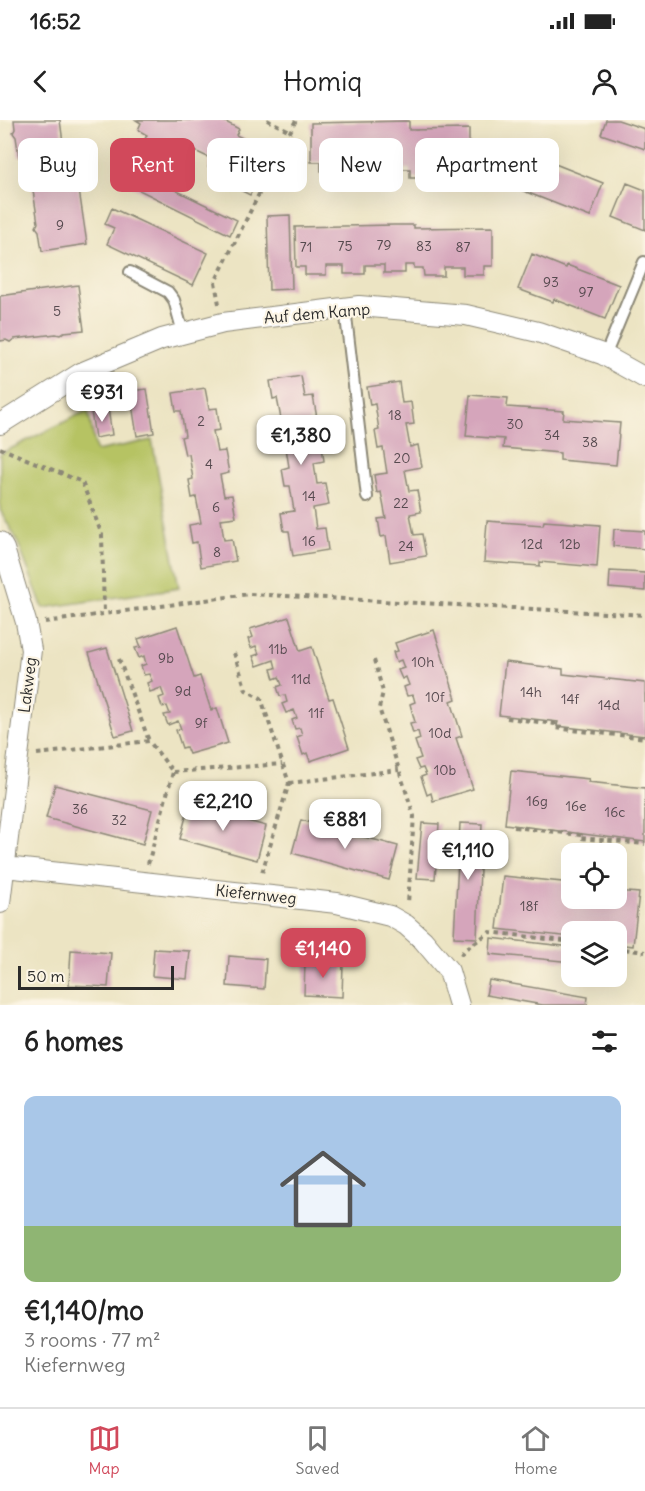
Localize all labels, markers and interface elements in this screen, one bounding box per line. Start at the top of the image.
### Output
text: 16:52 [30,7,81,35]
text: Homiq [283,64,362,98]
icon: back [24,65,57,98]
icon: person [588,65,621,98]
chip: Buy [18,138,98,192]
chip: Rent [110,138,195,192]
chip: Filters [207,138,307,192]
chip: New [319,138,403,192]
chip: Apartment [415,138,559,192]
house number: 9 [56,216,64,234]
house number: 79 [377,236,391,254]
house number: 75 [338,237,352,255]
house number: 83 [416,237,432,255]
house number: 71 [300,238,312,256]
house number: 87 [456,238,471,256]
house number: 93 [543,273,559,291]
house number: 97 [579,283,594,301]
street label: Auf dem Kamp [263,298,371,328]
house number: 5 [53,302,61,320]
pin: €931 [66,372,138,423]
text: €931 [80,379,124,404]
house number: 18 [388,406,402,424]
house number: 2 [197,412,205,430]
pin: €1,380 [252,415,350,466]
house number: 30 [506,415,524,433]
text: €1,380 [271,422,331,447]
house number: 34 [544,426,560,444]
house number: 38 [582,433,598,451]
house number: 20 [394,449,410,467]
house number: 4 [205,455,213,473]
house number: 14 [302,487,316,505]
house number: 22 [393,494,409,512]
house number: 6 [212,498,220,516]
house number: 16 [302,532,316,550]
house number: 12d [521,535,543,553]
house number: 12b [560,535,581,553]
house number: 24 [398,537,414,555]
house number: 8 [213,543,221,561]
house number: 11b [269,640,288,658]
house number: 9b [158,649,174,667]
house number: 10h [412,653,434,671]
street label: Lakweg [14,656,40,714]
house number: 11d [291,670,311,688]
house number: 9d [175,682,191,700]
house number: 14h [520,683,542,701]
house number: 10f [425,688,445,706]
house number: 14f [561,690,580,708]
house number: 14d [598,696,620,714]
house number: 11f [308,704,324,722]
house number: 9f [195,714,208,732]
house number: 10d [428,724,452,742]
house number: 10b [434,761,457,779]
pin: €2,210 [174,781,272,832]
text: €2,210 [193,788,253,813]
house number: 16g [526,792,548,810]
house number: 16e [565,797,587,815]
pin: €881 [309,799,381,850]
house number: 36 [72,800,88,818]
house number: 16c [605,803,625,821]
text: €881 [323,806,367,831]
house number: 32 [111,811,127,829]
pin: €1,110 [419,830,517,881]
text: €1,110 [441,837,495,862]
map controls [561,843,627,987]
button: locate [561,843,627,909]
street label: Kiefernweg [214,880,298,908]
house number: 18f [520,897,539,915]
button: layers [561,921,627,987]
pin: €1,140 [274,928,372,979]
text: €1,140 [295,935,351,960]
scale bar [18,963,174,990]
text: 50 m [27,966,65,986]
text: 6 homes [24,1025,123,1058]
icon: filters [588,1025,621,1058]
icon: home [269,1135,377,1243]
text: €1,140/mo [24,1294,144,1327]
text: 3 rooms · 77 m² [24,1327,161,1352]
text: Kiefernweg [24,1352,126,1377]
tab: Map [88,1422,121,1478]
tab: Saved [296,1422,339,1478]
tab: Home [514,1422,557,1478]

